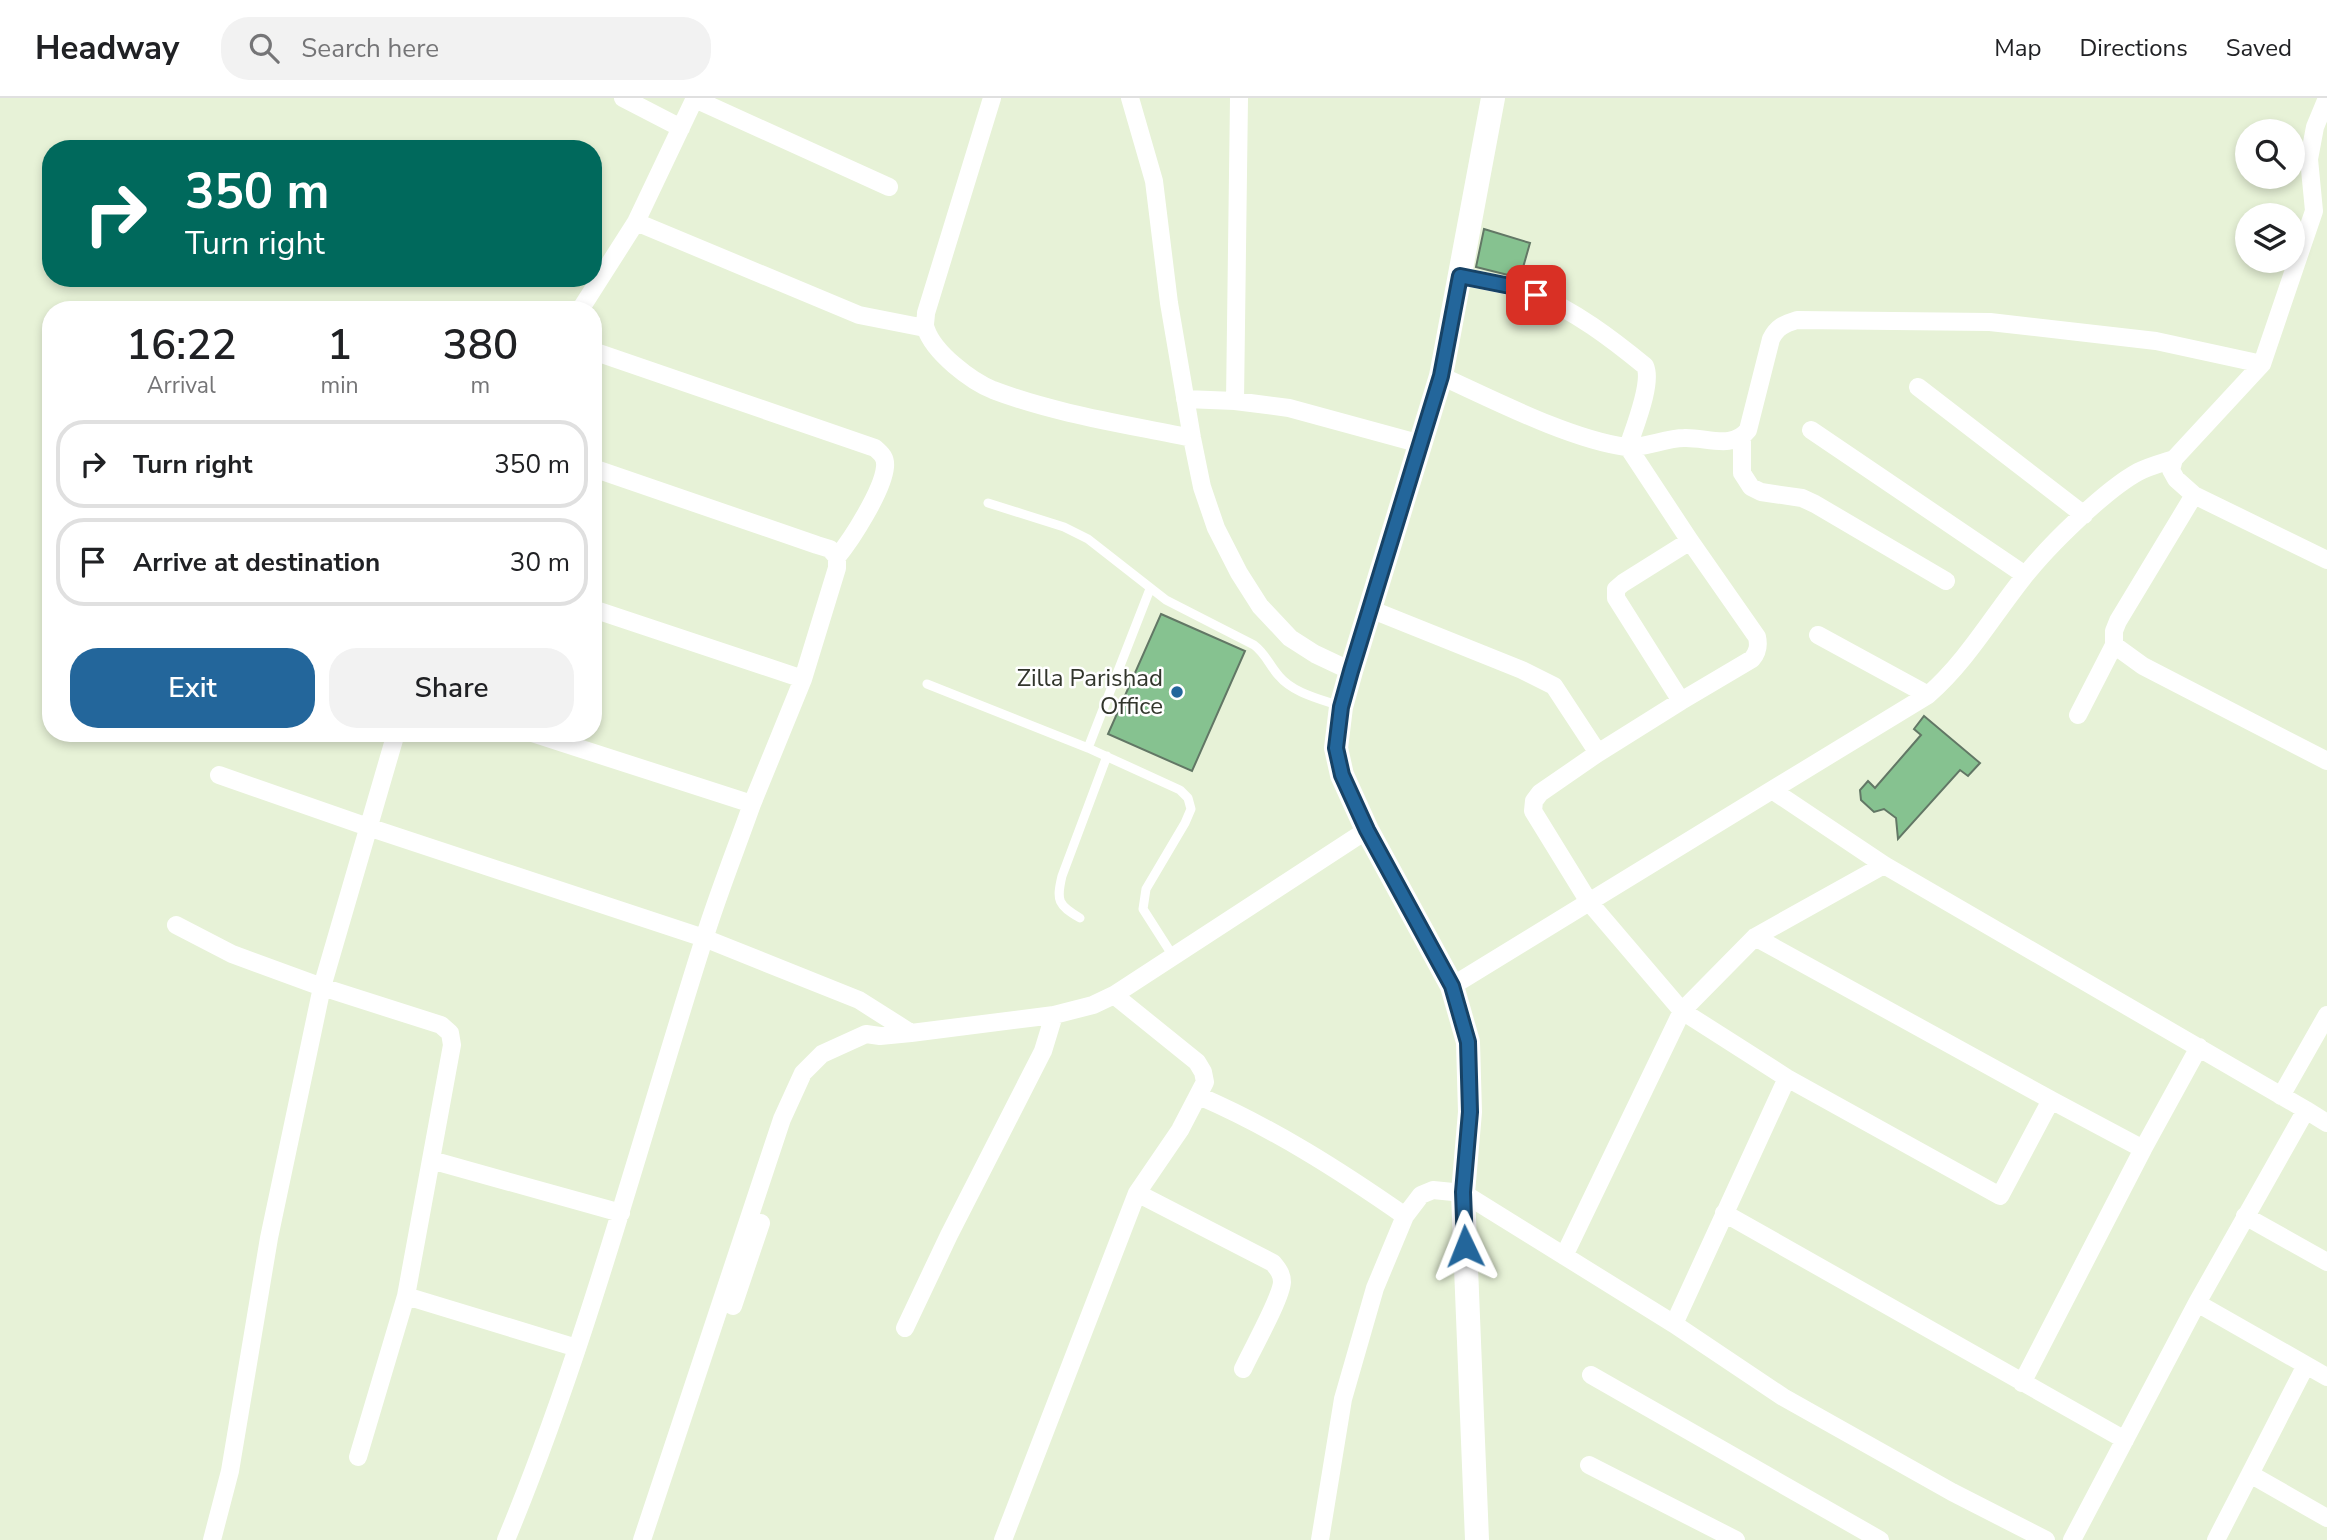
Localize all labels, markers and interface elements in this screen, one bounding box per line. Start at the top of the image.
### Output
search box [221,17,711,80]
text: Headway [35,26,179,71]
icon: search [245,29,283,67]
text: Search here [301,31,439,66]
text: Map [1994,32,2041,64]
text: Directions [2079,32,2188,64]
text: Saved [2226,32,2292,64]
map controls [2235,119,2305,273]
button: search [2235,119,2305,189]
text: 350 m [185,158,329,225]
icon: right [70,168,161,259]
button: layers [2235,203,2305,273]
text: Turn right [185,222,325,265]
pin [1506,265,1566,325]
icon: arrive [1517,276,1555,314]
text: 16:22 [126,317,237,374]
text: 1 [327,317,352,374]
text: 380 [442,317,518,374]
text: Arrival [147,370,216,401]
text: min [321,370,359,401]
text: m [470,370,490,401]
icon: right [74,445,112,483]
text: Turn right [133,447,252,482]
text: 350 m [494,447,570,482]
icon: arrive [74,543,112,581]
text: Arrive at destination [133,545,380,580]
text: 30 m [510,545,570,580]
button: Exit [70,648,315,728]
button: Share [329,648,574,728]
place label: Zilla Parishad Office [1017,662,1163,722]
marker: Zilla Parishad Office [1169,684,1185,700]
position arrow [1428,1209,1502,1283]

